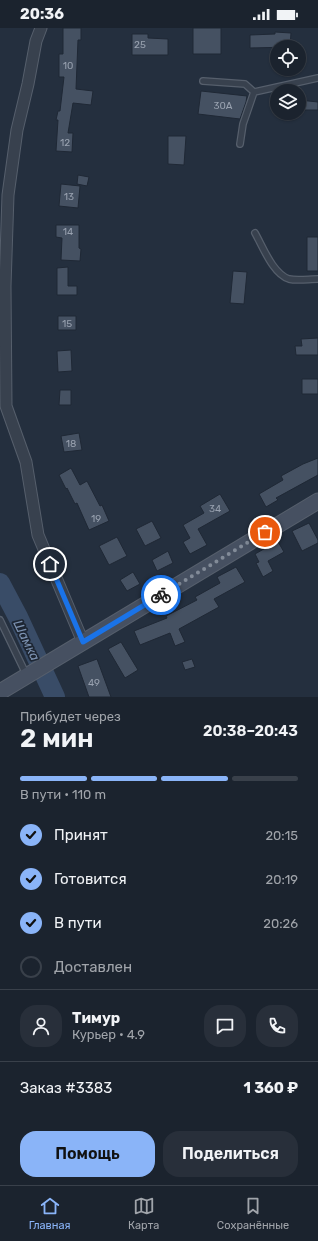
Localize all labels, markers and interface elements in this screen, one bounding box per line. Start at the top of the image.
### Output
text: 20:36 [20,5,64,23]
house number: 25 [134,39,146,51]
map controls [270,40,306,120]
button: locate [270,40,306,76]
house number: 10 [63,60,73,72]
button: layers [270,84,306,120]
house number: 30А [213,100,233,112]
house number: 12 [60,137,70,149]
house number: 13 [64,191,74,203]
house number: 14 [63,226,73,238]
house number: 15 [62,318,72,330]
house number: 18 [66,438,76,450]
house number: 34 [209,503,221,515]
house number: 19 [91,513,101,525]
pin [248,515,282,549]
icon: bag [254,521,276,543]
pin [33,547,67,581]
icon: home [39,553,61,575]
courier [141,575,181,615]
icon: bike [150,584,172,606]
water label: Шамка [10,617,43,663]
house number: 49 [88,677,100,689]
text: Прибудет через [20,709,121,724]
text: 20:38–20:43 [203,722,298,740]
text: 2 мин [20,723,94,754]
text: В пути · 110 m [20,787,106,802]
icon: check [20,824,42,846]
text: Принят [54,826,108,844]
text: 20:15 [265,828,298,843]
icon: check [20,868,42,890]
text: Готовится [54,870,127,888]
text: 20:19 [266,872,298,887]
icon: check [20,912,42,934]
text: В пути [54,914,102,932]
text: 20:26 [263,916,298,931]
text: Доставлен [54,958,132,976]
button: person [20,1005,62,1047]
button: chat [204,1005,246,1047]
button: phone [256,1005,298,1047]
text: Тимур [72,1009,120,1027]
text: Курьер · 4.9 [72,1027,145,1042]
text: Заказ #3383 [20,1079,112,1097]
text: 1 360 ₽ [243,1079,298,1097]
button: Помощь [20,1131,155,1177]
button: Поделиться [163,1131,298,1177]
tab: Главная [29,1195,71,1232]
tab: Карта [128,1195,159,1232]
tab: Сохранённые [217,1195,289,1232]

